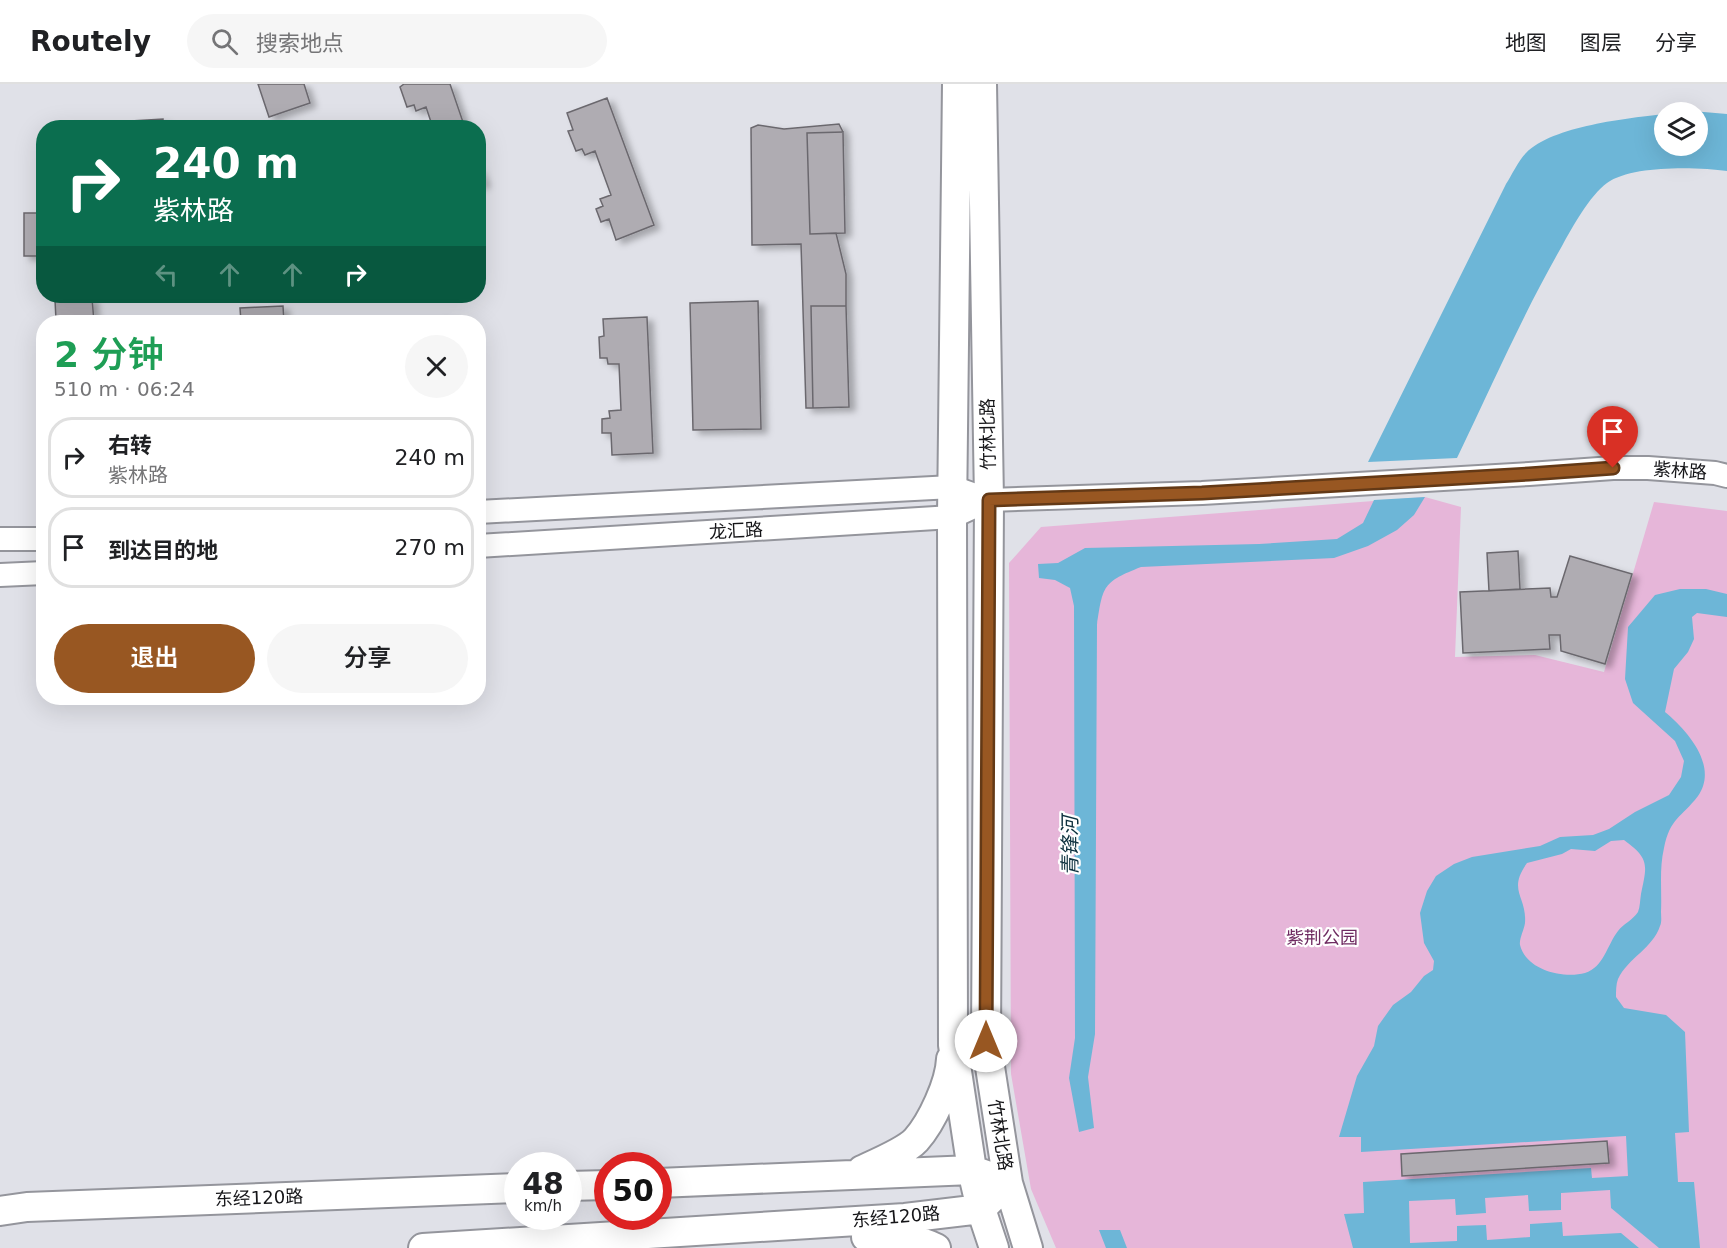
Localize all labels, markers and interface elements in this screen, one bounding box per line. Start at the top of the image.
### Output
search box [187,14,607,68]
text: Routely [30,25,151,58]
icon: search [208,25,241,58]
text: 搜索地点 [256,31,344,56]
text: 地图 [1505,31,1547,55]
text: 图层 [1580,31,1622,55]
text: 分享 [1655,31,1697,55]
map controls [1654,102,1708,156]
button: layers [1654,102,1708,156]
text: 240 m [153,139,299,188]
icon: right [54,144,132,222]
text: 紫林路 [153,195,234,226]
icon: left [150,258,183,291]
icon: ahead [213,258,246,291]
icon: ahead [276,258,309,291]
icon: right [339,258,372,291]
text: 2 分钟 [54,334,164,375]
button: close [405,335,468,398]
text: 510 m · 06:24 [54,377,195,401]
street label: 竹林北路 [976,398,999,470]
pin [1587,406,1638,468]
icon: arrive [1596,415,1629,448]
text: 右转 [108,433,152,458]
icon: right [57,441,90,474]
text: 240 m [395,445,465,470]
street label: 紫林路 [1652,458,1708,483]
text: 紫林路 [108,463,168,487]
street label: 龙汇路 [708,519,763,542]
icon: arrive [57,531,90,564]
text: 270 m [395,535,465,560]
text: 到达目的地 [108,538,218,563]
button: 退出 [54,624,255,693]
button: 分享 [267,624,468,693]
water label: 青锋河 [1058,812,1082,876]
park label: 紫荆公园 [1286,927,1358,948]
position arrow [954,1009,1018,1073]
street label: 竹林北路 [984,1098,1016,1172]
speed limit sign: 50 [594,1152,672,1230]
text: 48 [522,1166,564,1201]
street label: 东经120路 [214,1185,304,1210]
text: km/h [524,1197,562,1215]
street label: 东经120路 [851,1202,941,1231]

